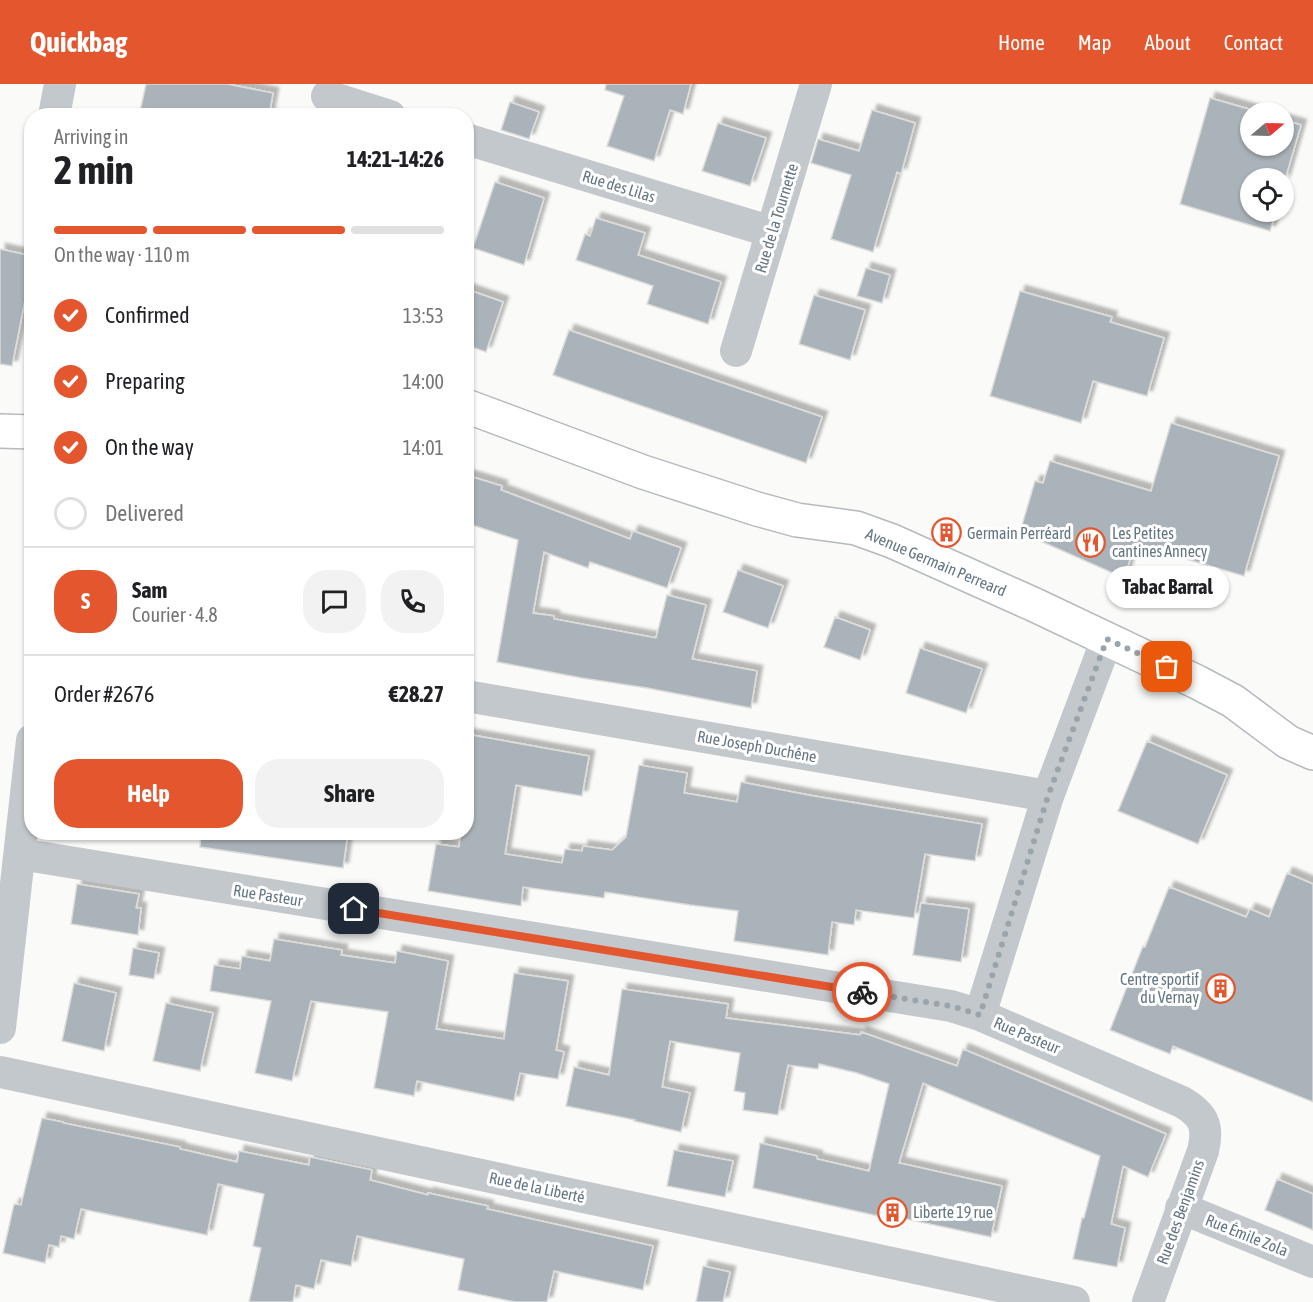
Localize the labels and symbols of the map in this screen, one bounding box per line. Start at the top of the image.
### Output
north arrow [1240,102,1294,156]
street label: Rue de la Tournette [751,161,801,275]
street label: Rue des Lilas [580,166,658,206]
building icon: Germain Perréard [930,517,962,549]
street label: Avenue Germain Perreard [863,524,1009,600]
place label: Germain Perréard [967,524,1071,542]
place label: Les Petites cantines Annecy [1112,524,1208,561]
restaurant icon: Les Petites cantines Annecy [1075,526,1107,558]
callout: Tabac Barral [1106,565,1228,607]
pin [1141,641,1192,692]
street label: Rue Joseph Duchêne [696,727,818,766]
street label: Rue Pasteur [232,881,304,909]
pin [328,883,379,934]
courier [832,962,892,1022]
place label: Centre sportif du Vernay [1120,970,1200,1007]
building icon: Centre sportif du Vernay [1204,972,1236,1004]
street label: Rue Pasteur [991,1013,1063,1057]
street label: Rue des Benjamins [1153,1157,1208,1267]
street label: Rue de la Liberté [488,1168,586,1206]
building icon: Liberte 19 rue [876,1196,908,1228]
place label: Liberte 19 rue [913,1203,993,1221]
street label: Rue Émile Zola [1203,1210,1291,1260]

